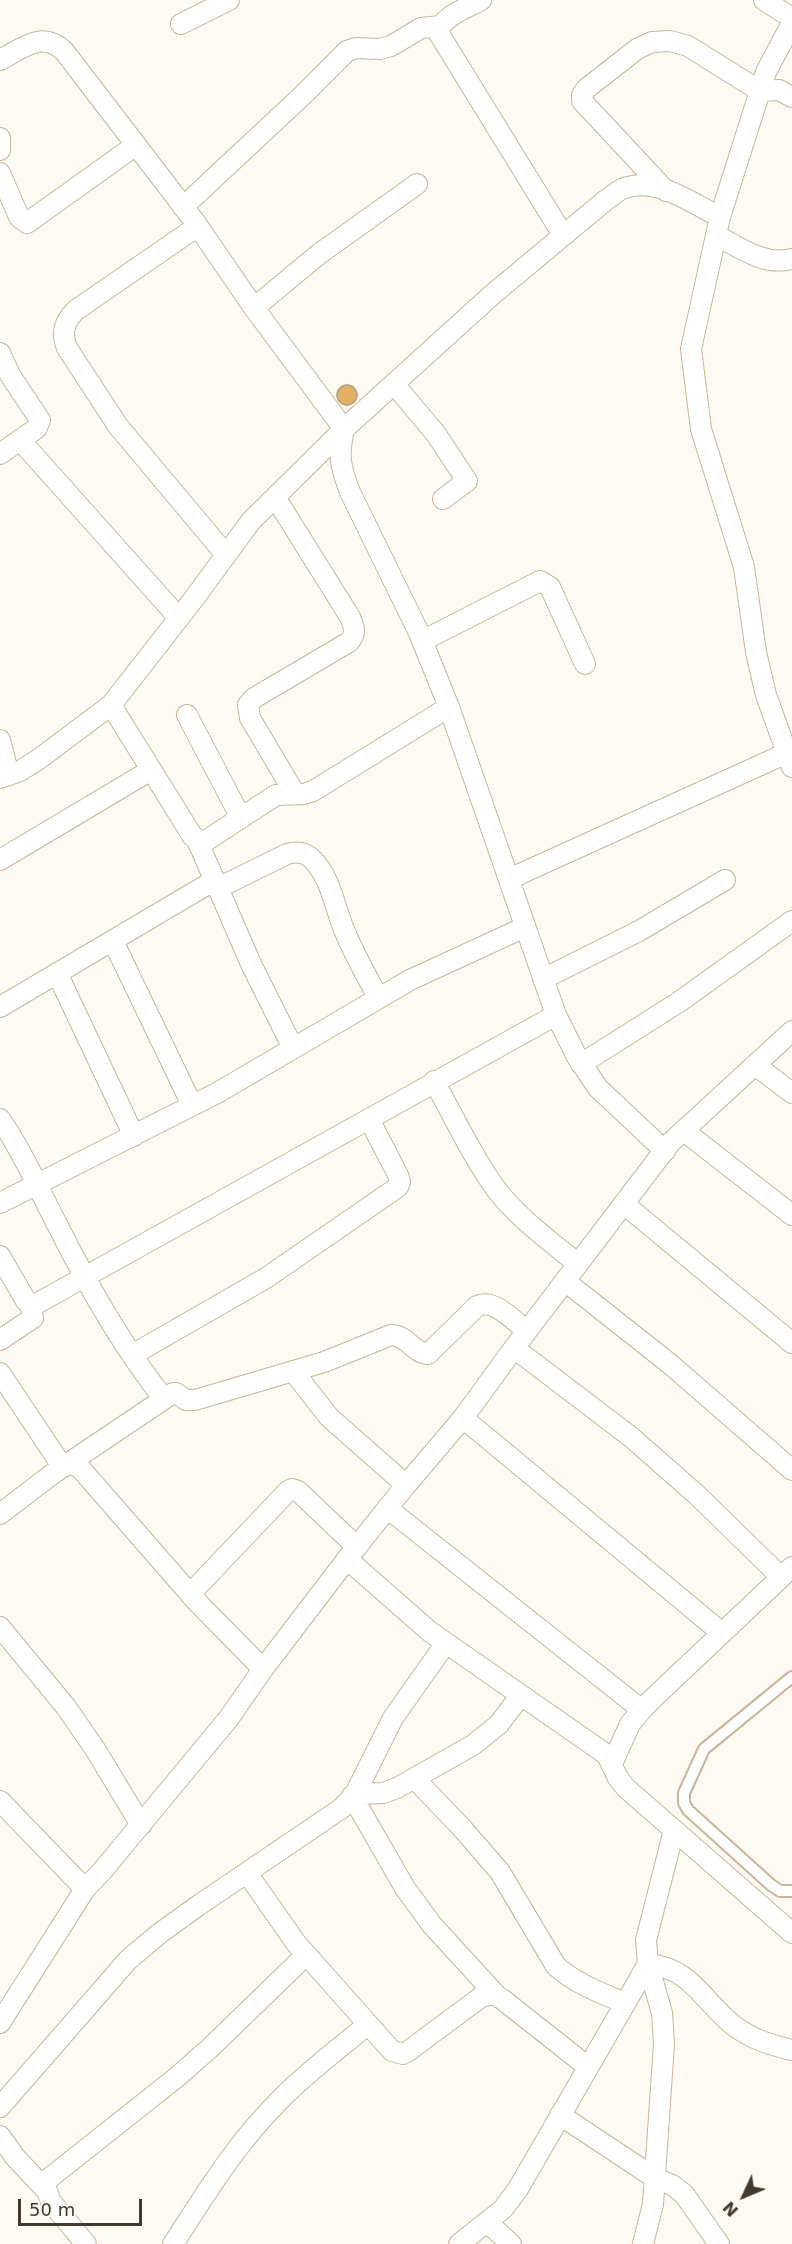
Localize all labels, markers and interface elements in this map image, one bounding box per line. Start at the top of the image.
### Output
north arrow [714,2166,774,2226]
scale bar [21,2187,146,2225]
text: N [719,2197,742,2220]
text: 50 m [29,2199,75,2220]

